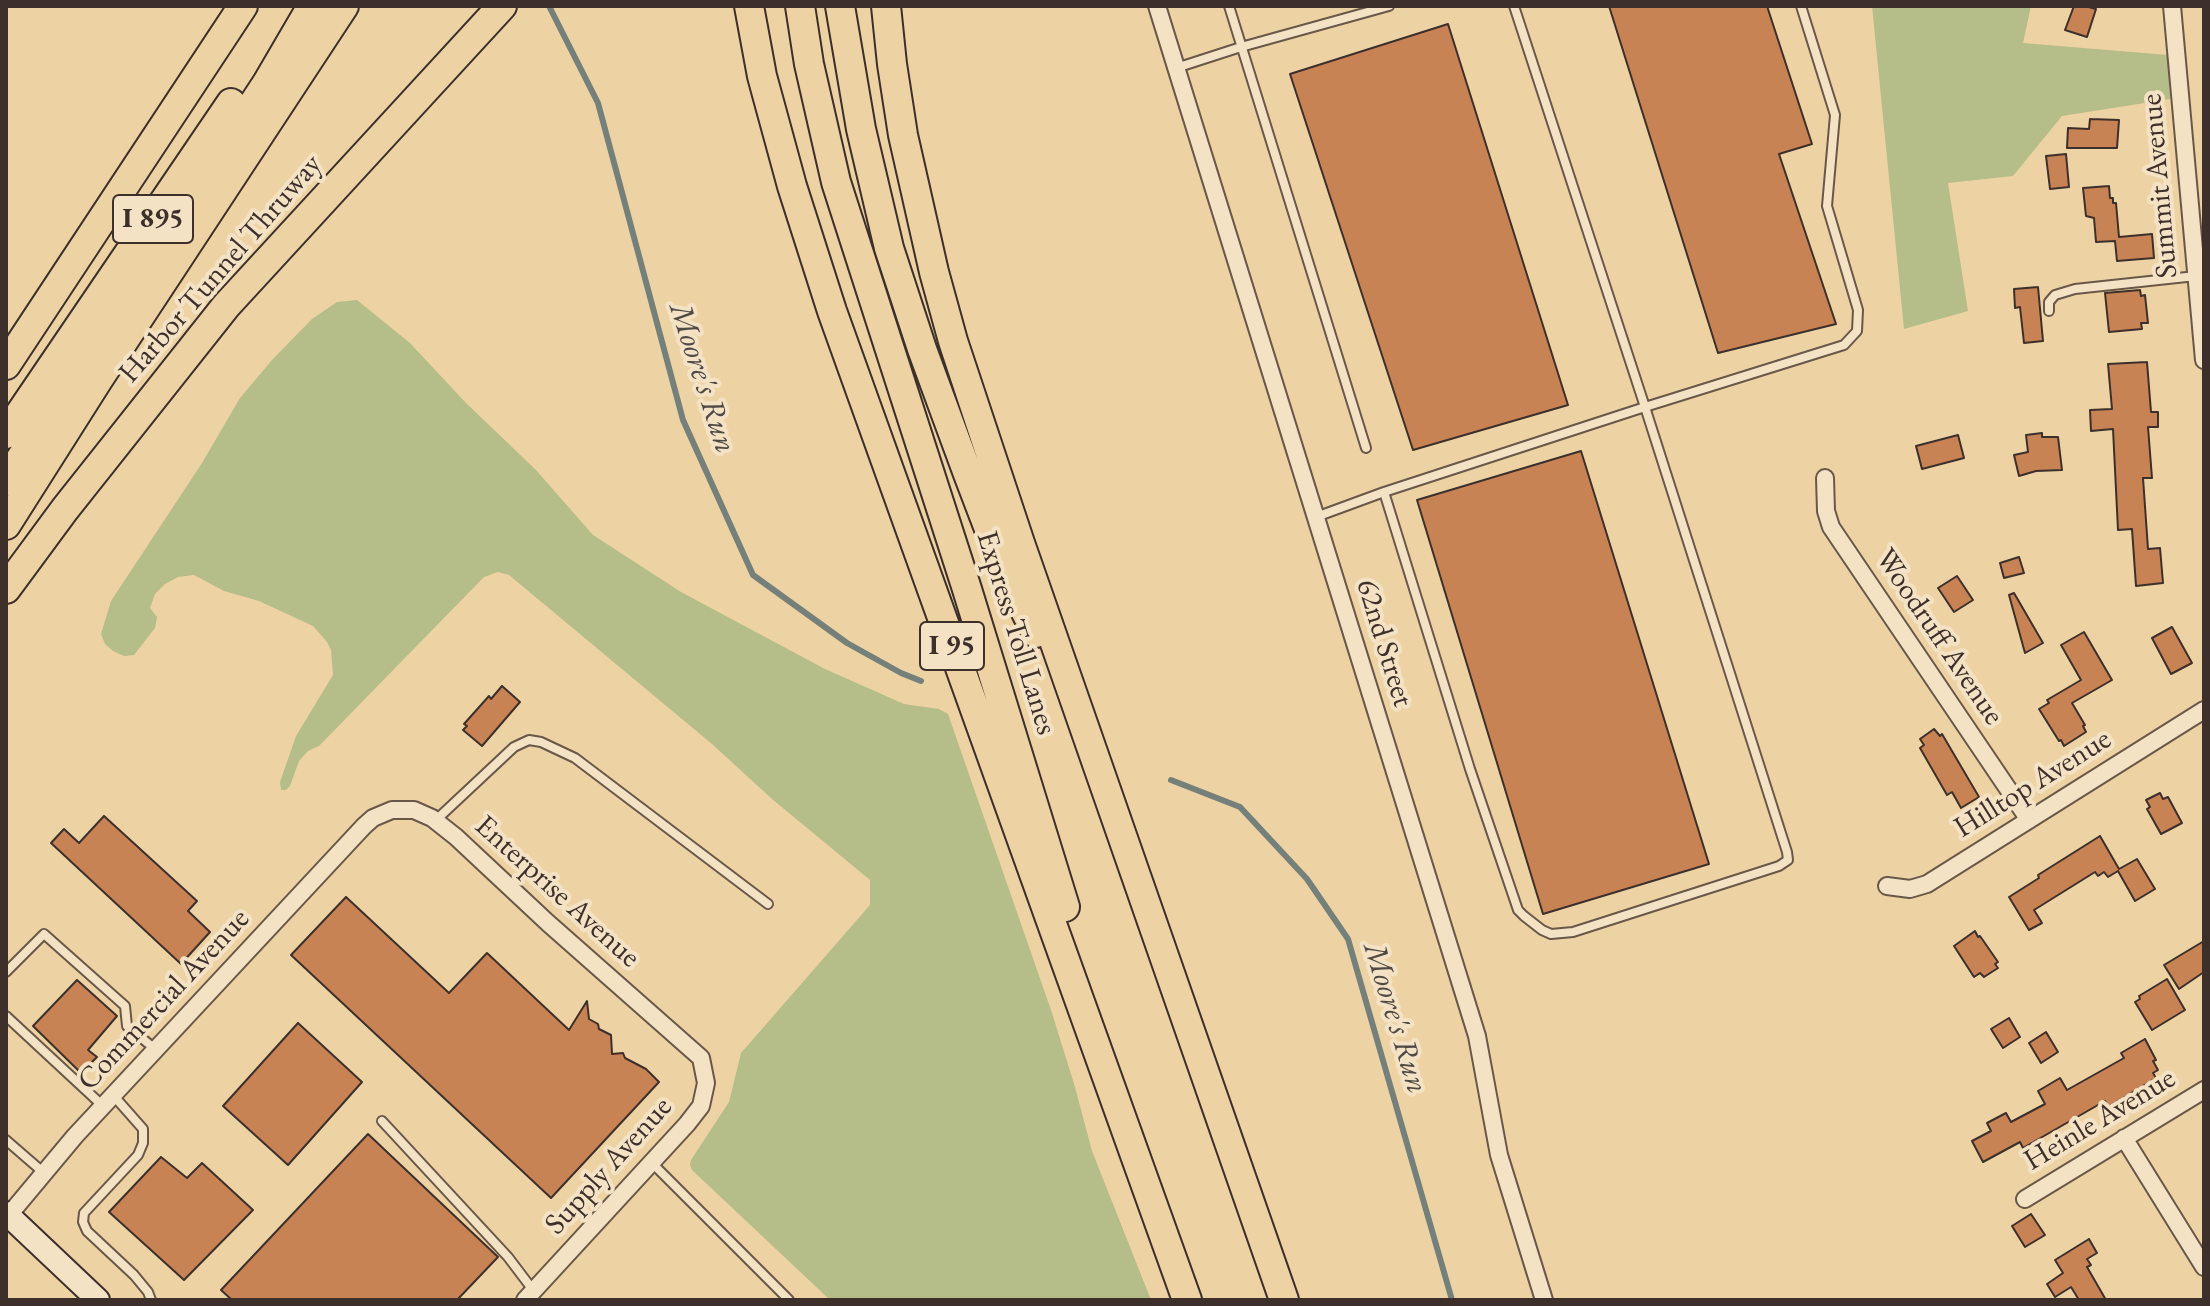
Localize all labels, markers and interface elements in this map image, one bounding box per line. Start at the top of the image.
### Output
street label: Summit Avenue [2134,92,2186,280]
street label: Harbor Tunnel Thruway [112,147,330,391]
road number: I 895 [113,195,193,243]
water label: Moore's Run [660,298,744,458]
street label: Express Toll Lanes [968,527,1064,739]
street label: Woodruff Avenue [1867,542,2011,732]
street label: 62nd Street [1348,575,1420,711]
road number: I 95 [920,622,984,670]
street label: Hilltop Avenue [1948,722,2118,846]
street label: Enterprise Avenue [467,808,647,976]
street label: Commercial Avenue [71,902,257,1098]
water label: Moore's Run [1354,938,1436,1098]
street label: Heinle Avenue [2018,1061,2182,1179]
street label: Supply Avenue [538,1090,680,1242]

